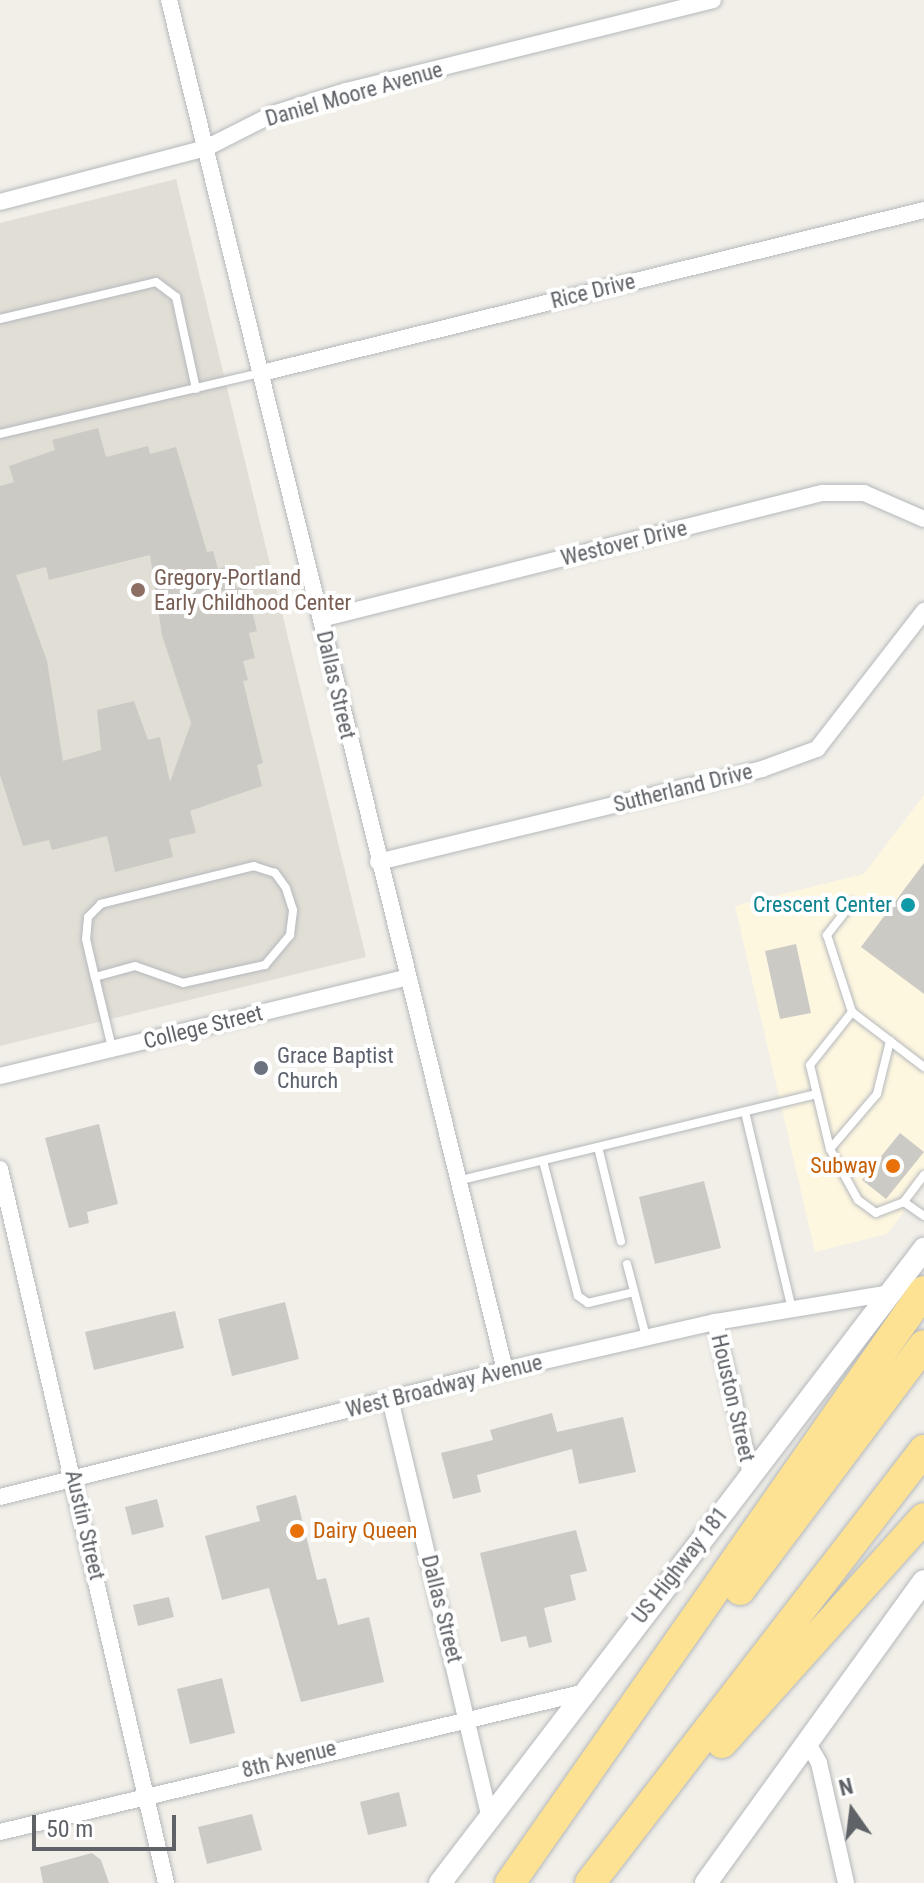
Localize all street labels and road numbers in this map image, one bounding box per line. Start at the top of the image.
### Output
street label: Daniel Moore Avenue [262,56,446,132]
street label: Rice Drive [548,268,638,314]
street label: Westover Drive [558,515,690,571]
street label: Dallas Street [311,628,361,742]
street label: Sutherland Drive [611,758,755,818]
street label: College Street [141,999,265,1055]
street label: Houston Street [706,1332,760,1464]
street label: West Broadway Avenue [343,1349,545,1423]
street label: Austin Street [60,1467,110,1583]
street label: US Highway 181 [626,1502,734,1628]
street label: Dallas Street [416,1552,468,1666]
street label: 8th Avenue [239,1735,339,1783]

